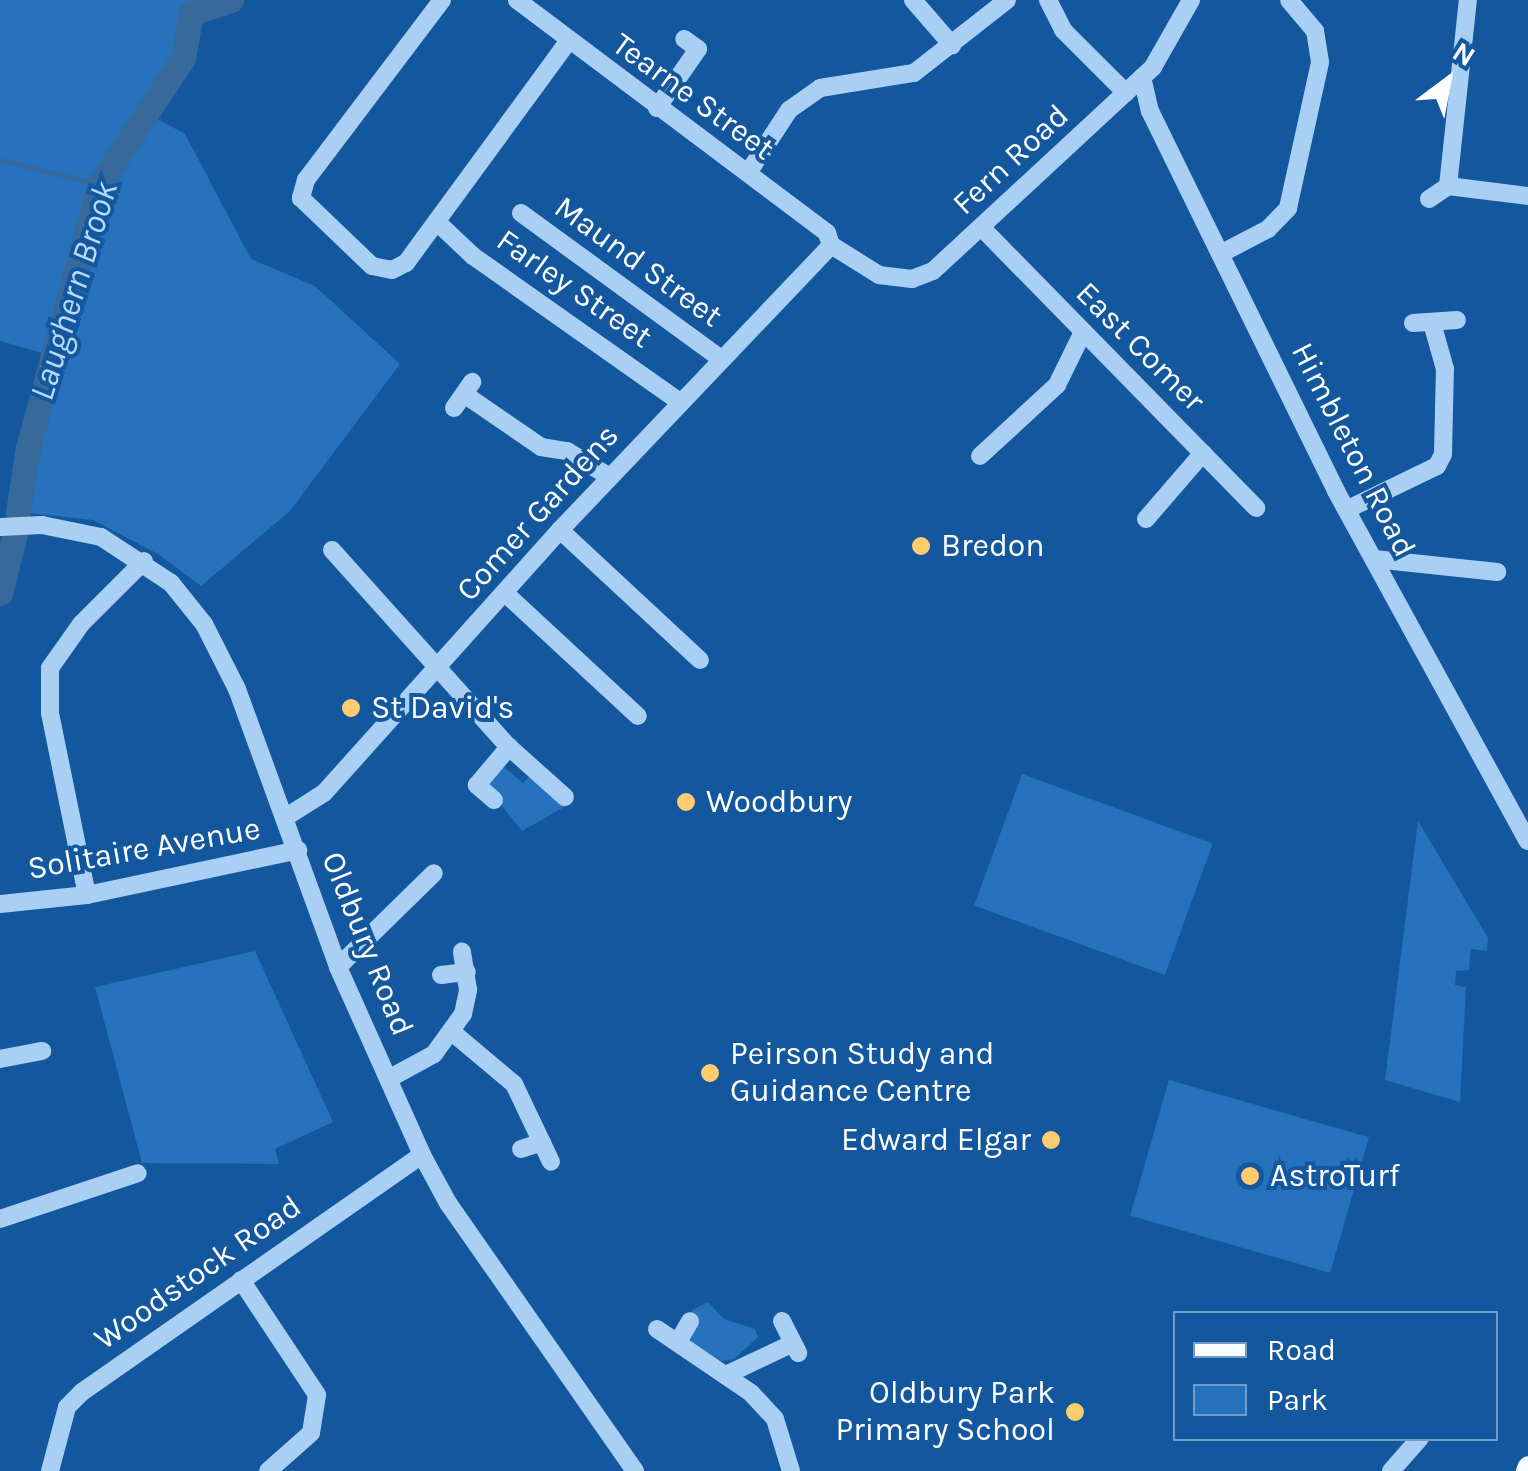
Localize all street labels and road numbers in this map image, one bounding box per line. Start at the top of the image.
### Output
street label: Tearne Street [605,26,781,168]
street label: Fern Road [945,97,1077,223]
street label: Maund Street [547,188,729,336]
street label: Farley Street [489,221,659,357]
street label: East Comer [1067,274,1213,420]
street label: Himbleton Road [1282,336,1424,564]
street label: Comer Gardens [449,417,627,609]
street label: Solitaire Avenue [25,810,263,888]
street label: Oldbury Road [313,847,421,1041]
street label: Woodstock Road [87,1187,309,1359]

